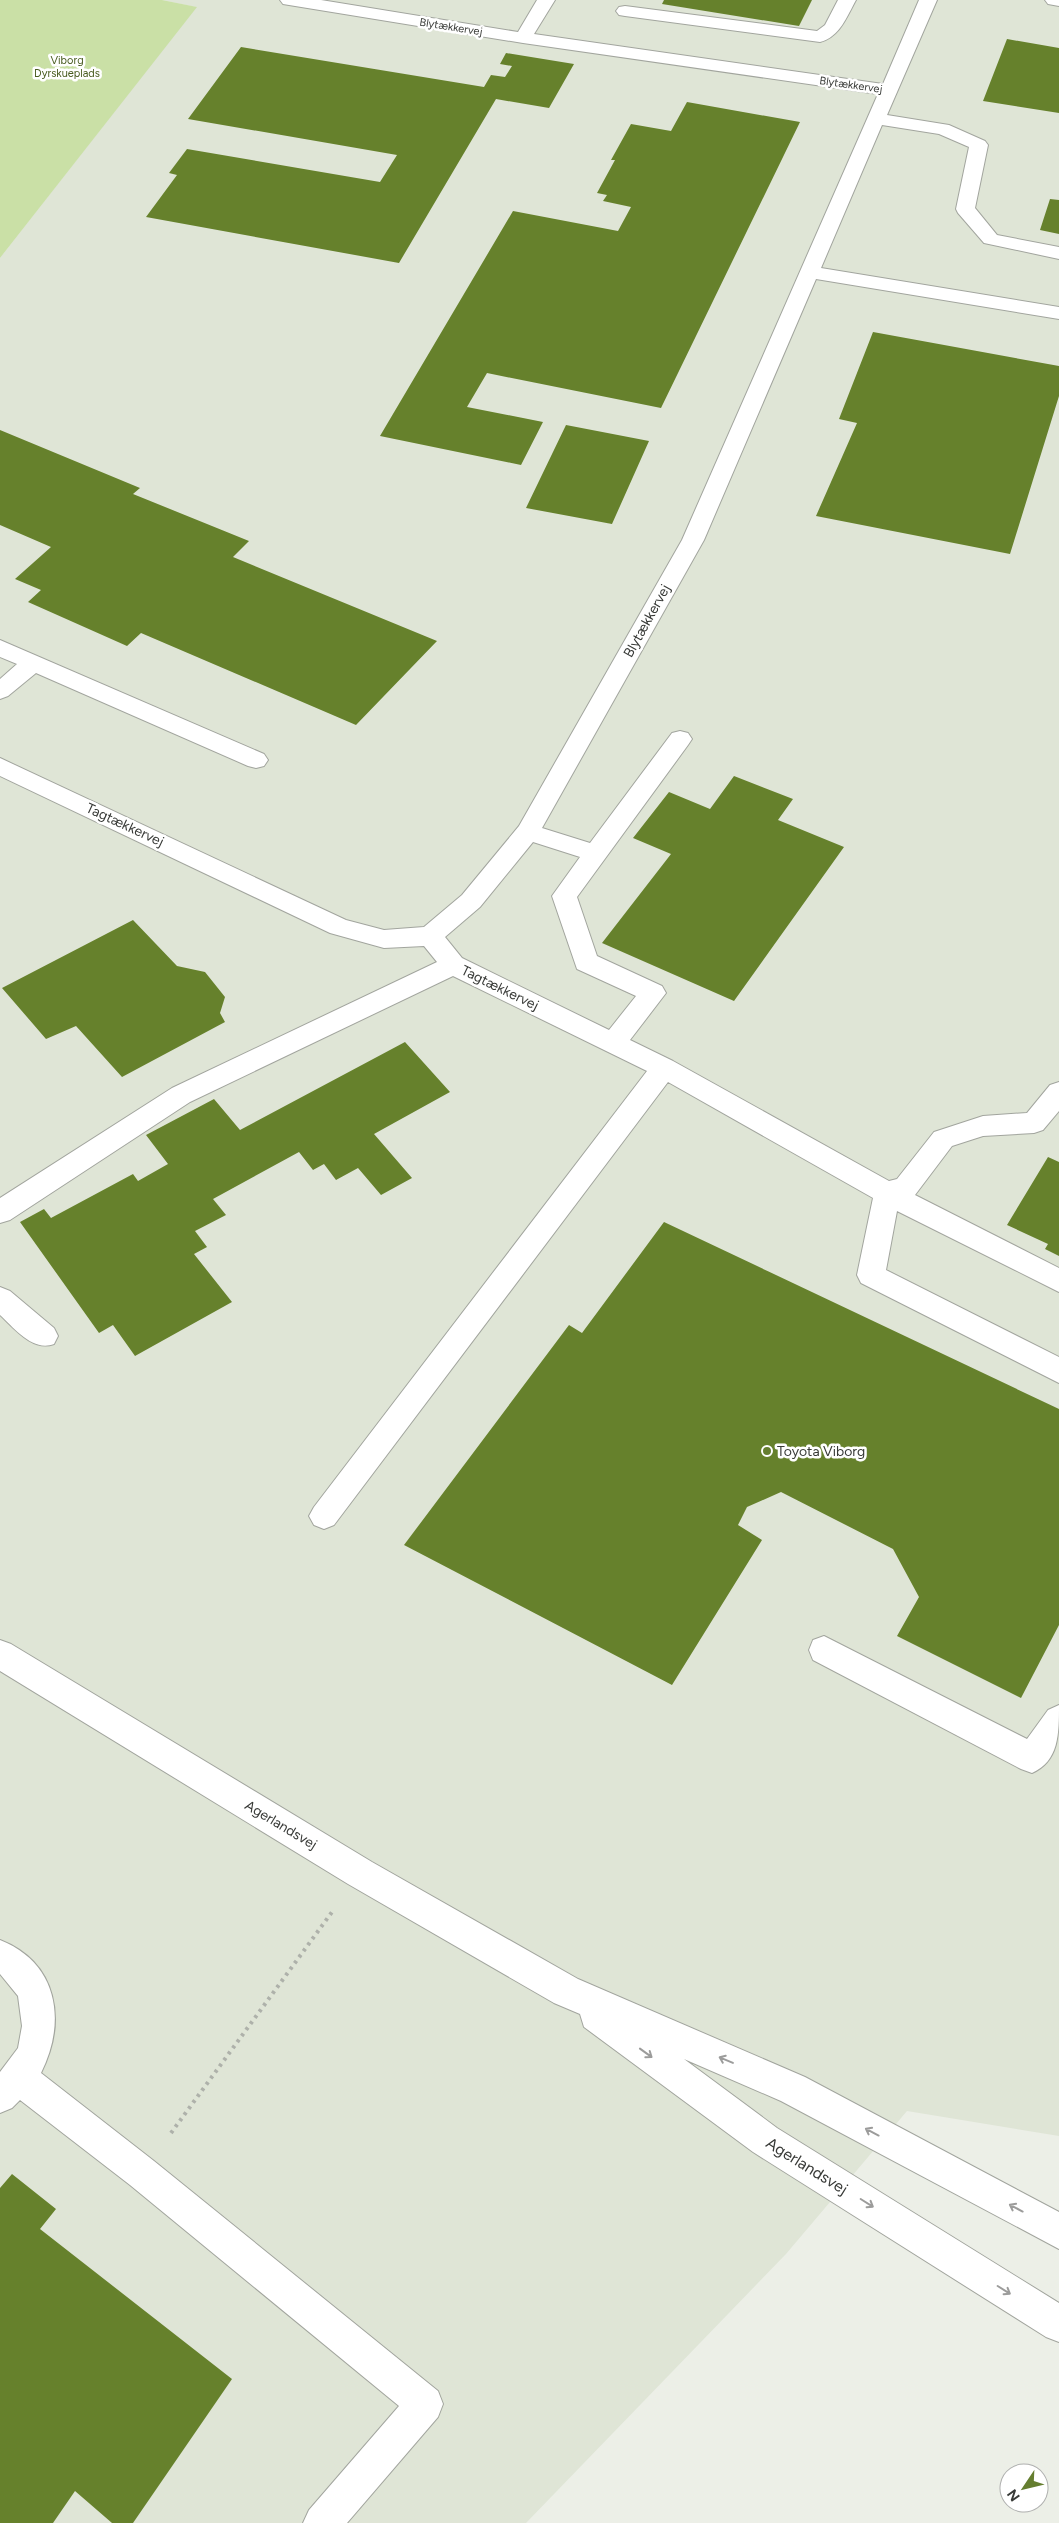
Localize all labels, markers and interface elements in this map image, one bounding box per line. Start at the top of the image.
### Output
street label: Blytækkervej [419,16,483,38]
park label: Viborg Dyrskueplads [34,54,100,80]
street label: Blytækkervej [819,74,883,96]
street label: Blytækkervej [620,582,674,660]
street label: Tagtækkervej [83,800,167,850]
street label: Tagtækkervej [458,962,542,1014]
place label: Toyota Viborg [777,1443,865,1460]
marker: Toyota Viborg [761,1445,773,1457]
street label: Agerlandsvej [242,1797,320,1853]
one-way arrow [639,2048,653,2058]
one-way arrow [719,2055,734,2065]
one-way arrow [865,2127,880,2137]
street label: Agerlandsvej [763,2133,851,2199]
one-way arrow [859,2199,873,2209]
one-way arrow [1009,2203,1024,2212]
one-way arrow [997,2285,1011,2295]
north arrow [999,2463,1049,2513]
text: N [1004,2486,1024,2504]

